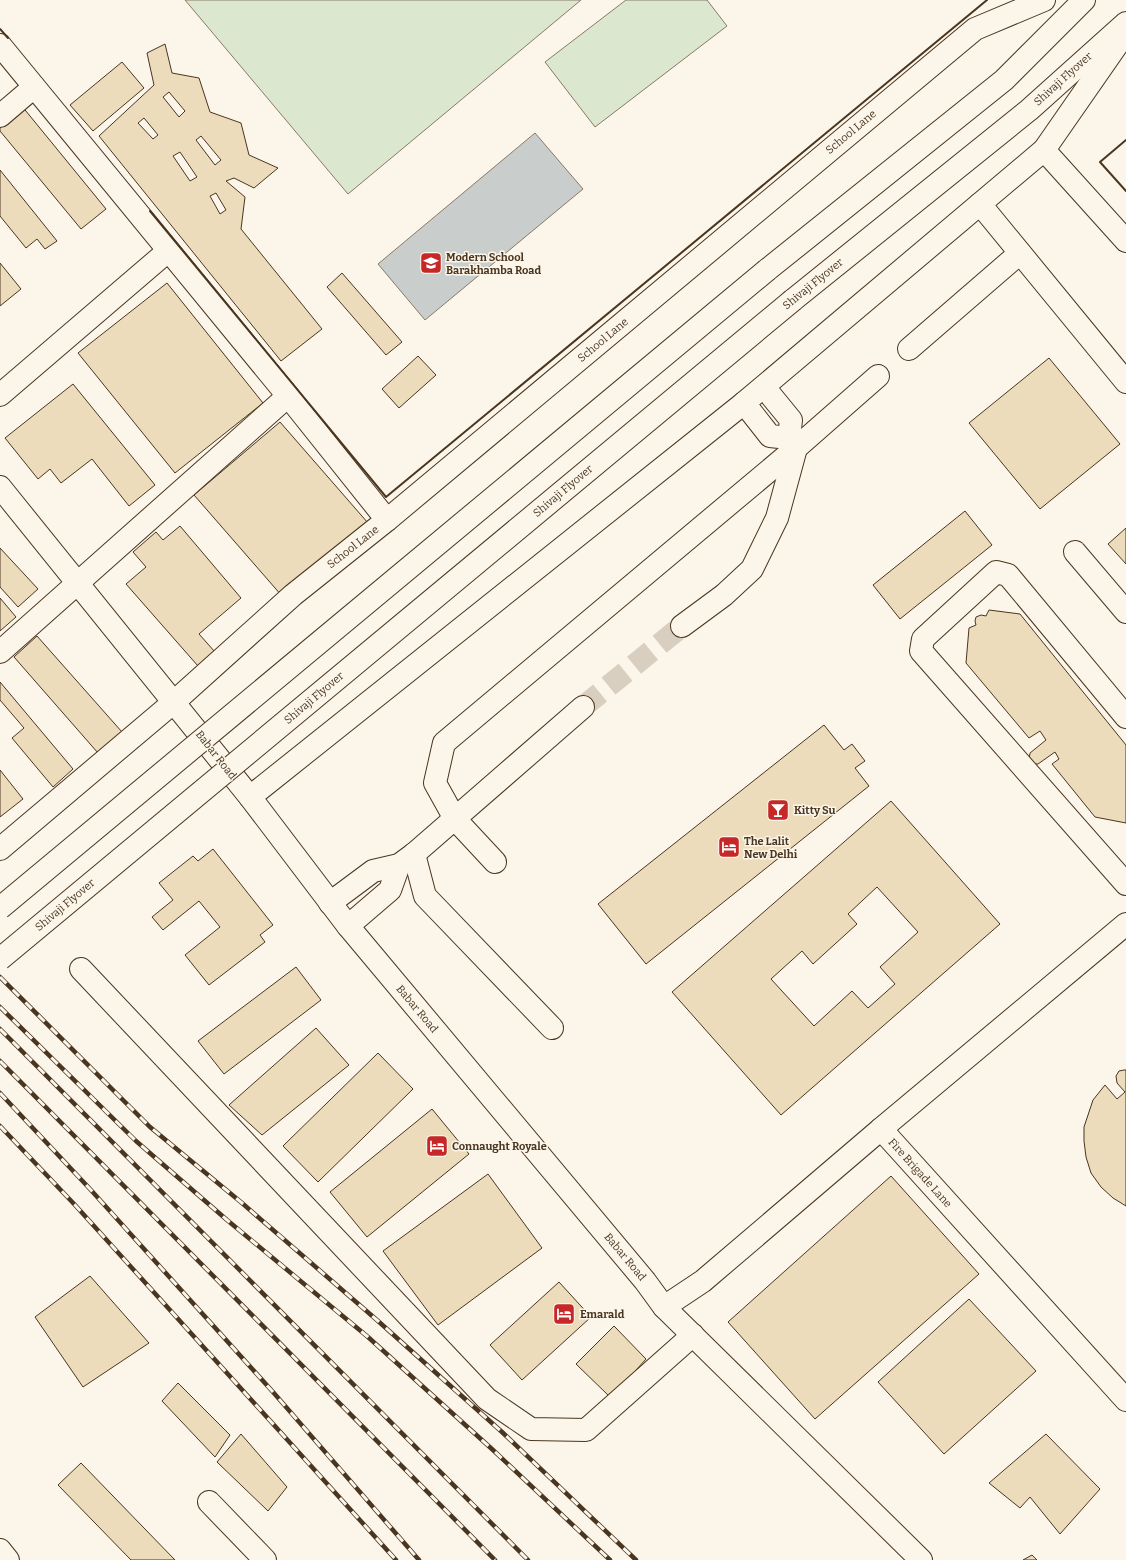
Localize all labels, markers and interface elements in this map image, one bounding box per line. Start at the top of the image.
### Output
street label: Shivaji Flyover [1031,49,1095,109]
street label: School Lane [823,107,879,157]
school or university icon: Modern School Barakhamba Road [418,250,444,276]
place label: Modern School Barakhamba Road [446,251,542,277]
street label: Shivaji Flyover [780,256,846,312]
street label: School Lane [575,315,631,365]
street label: Shivaji Flyover [531,462,596,520]
street label: School Lane [325,523,381,571]
street label: Shivaji Flyover [282,669,347,727]
street label: Babar Road [193,728,239,782]
bar icon: Kitty Su [765,797,791,823]
place label: Kitty Su [794,804,835,817]
hotel icon: The Lalit New Delhi [716,834,742,860]
place label: The Lalit New Delhi [744,835,798,861]
street label: Shivaji Flyover [33,876,98,934]
street label: Babar Road [393,983,441,1036]
hotel icon: Connaught Royale [424,1133,450,1159]
street label: Fire Brigade Lane [885,1136,955,1210]
place label: Connaught Royale [452,1140,547,1153]
street label: Babar Road [601,1231,649,1284]
hotel icon: Emarald [551,1301,577,1327]
place label: Emarald [580,1308,625,1321]

